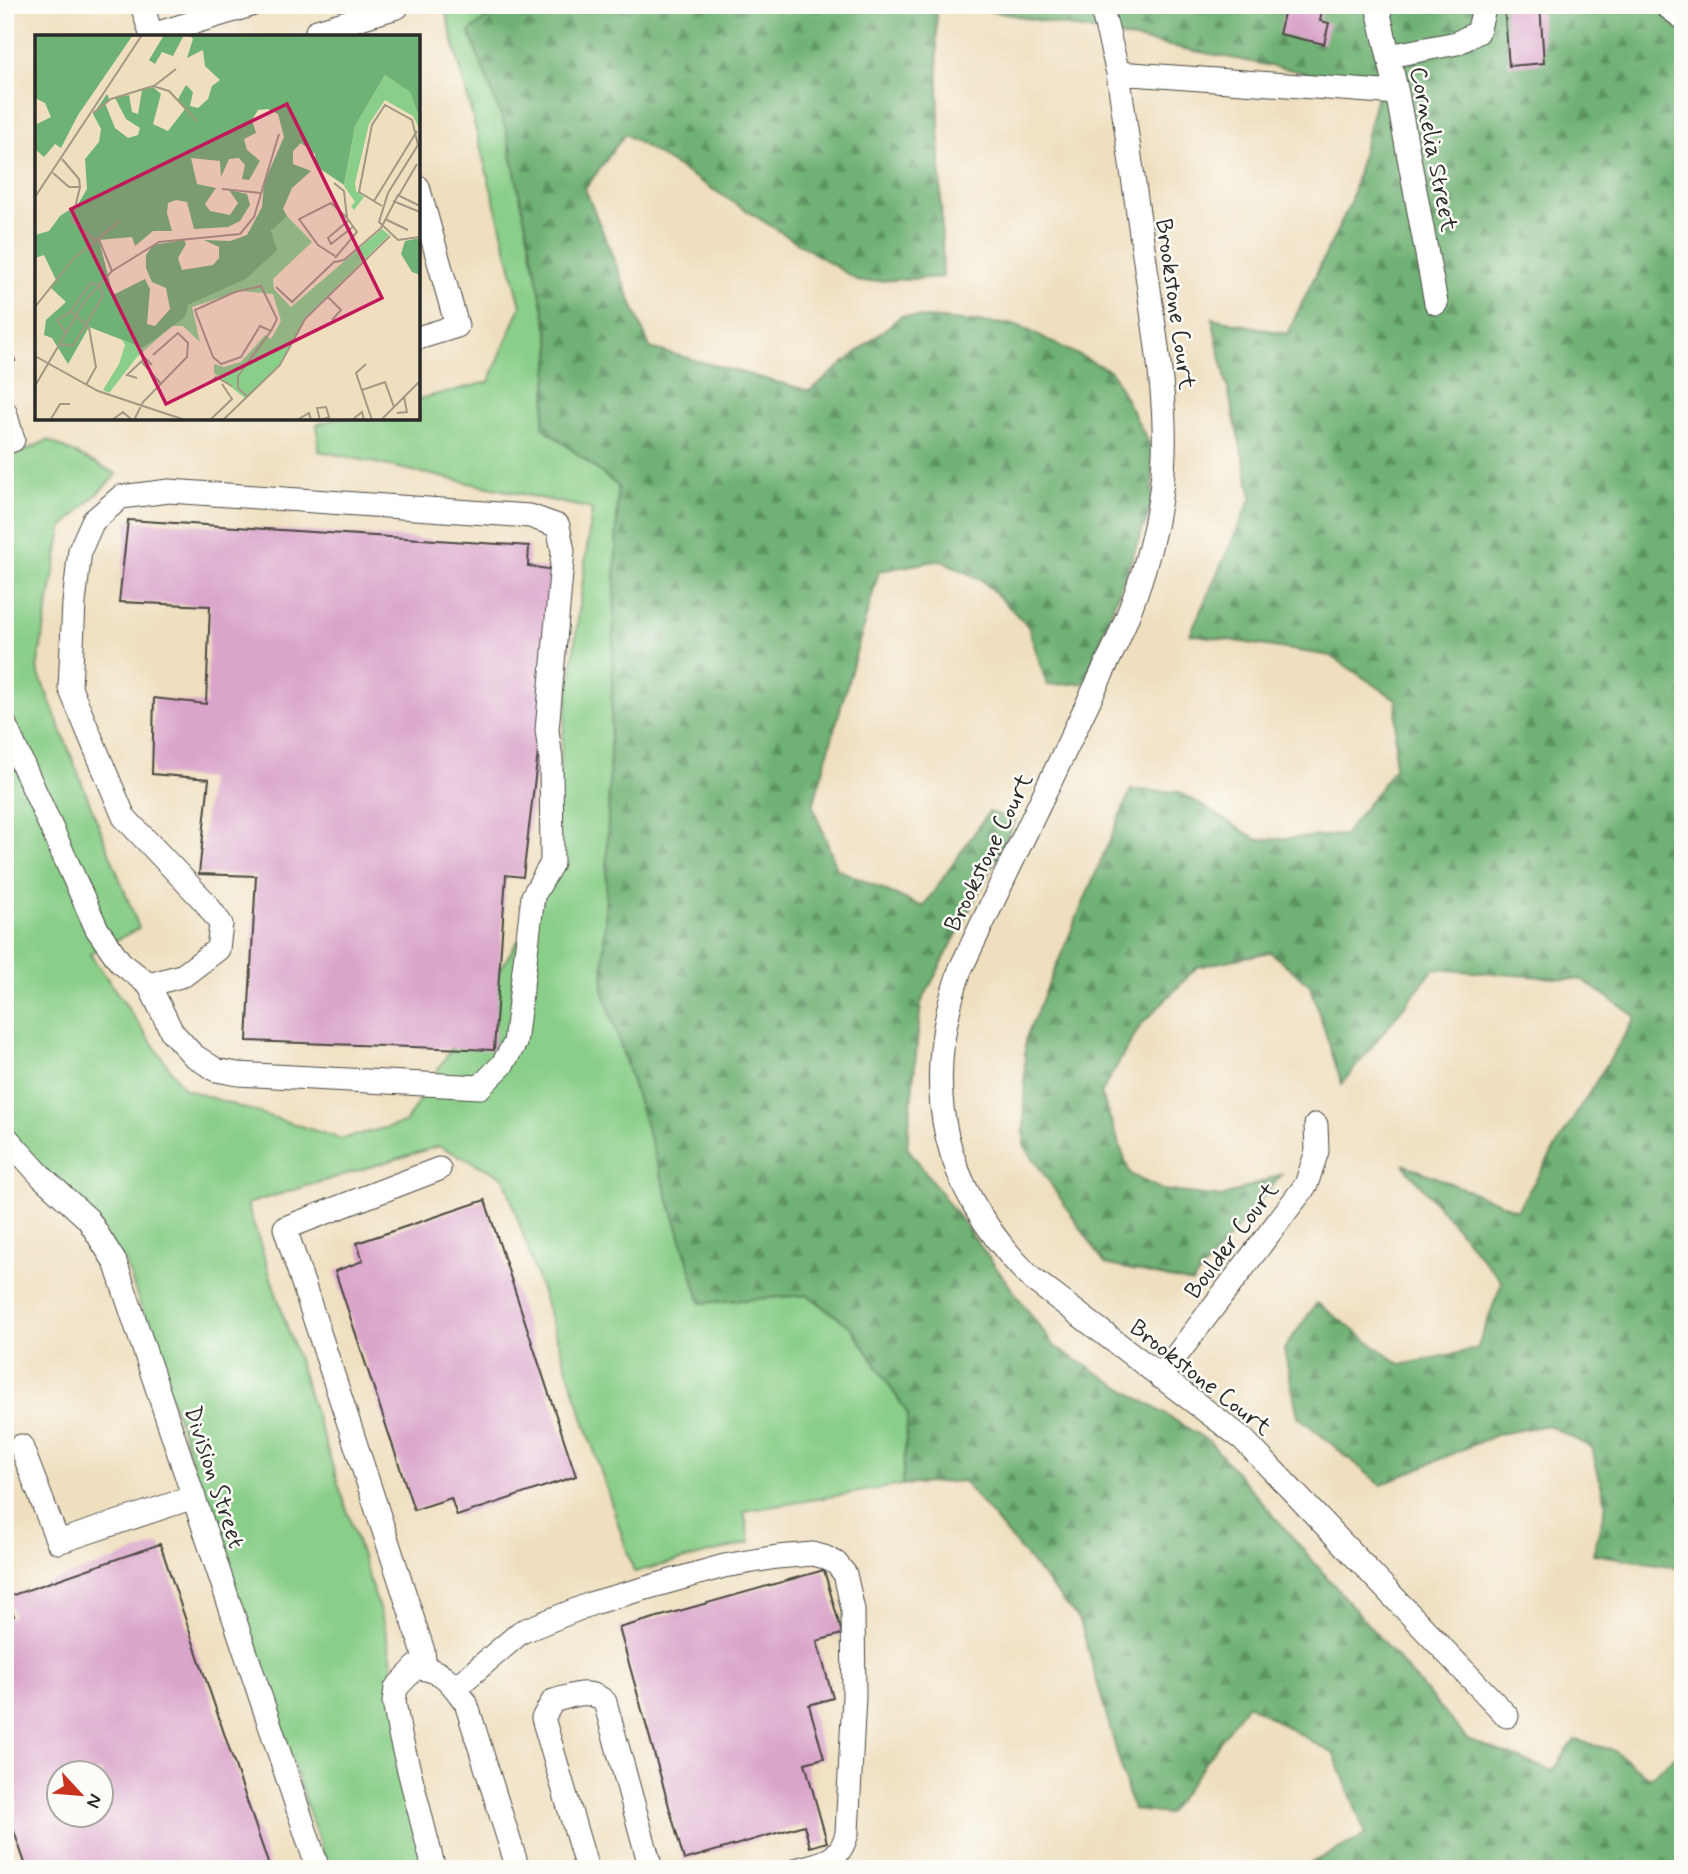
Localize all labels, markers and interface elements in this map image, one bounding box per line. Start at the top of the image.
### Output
inset map [35,35,420,420]
street label: Cornelia Street [1401,64,1464,235]
street label: Brookstone Court [1147,217,1202,392]
street label: Brookstone Court [938,768,1041,937]
street label: Boulder Court [1178,1176,1286,1306]
street label: Brookstone Court [1123,1313,1278,1443]
street label: Division Street [176,1402,251,1553]
north arrow [46,1758,116,1828]
text: N [80,1790,108,1812]

